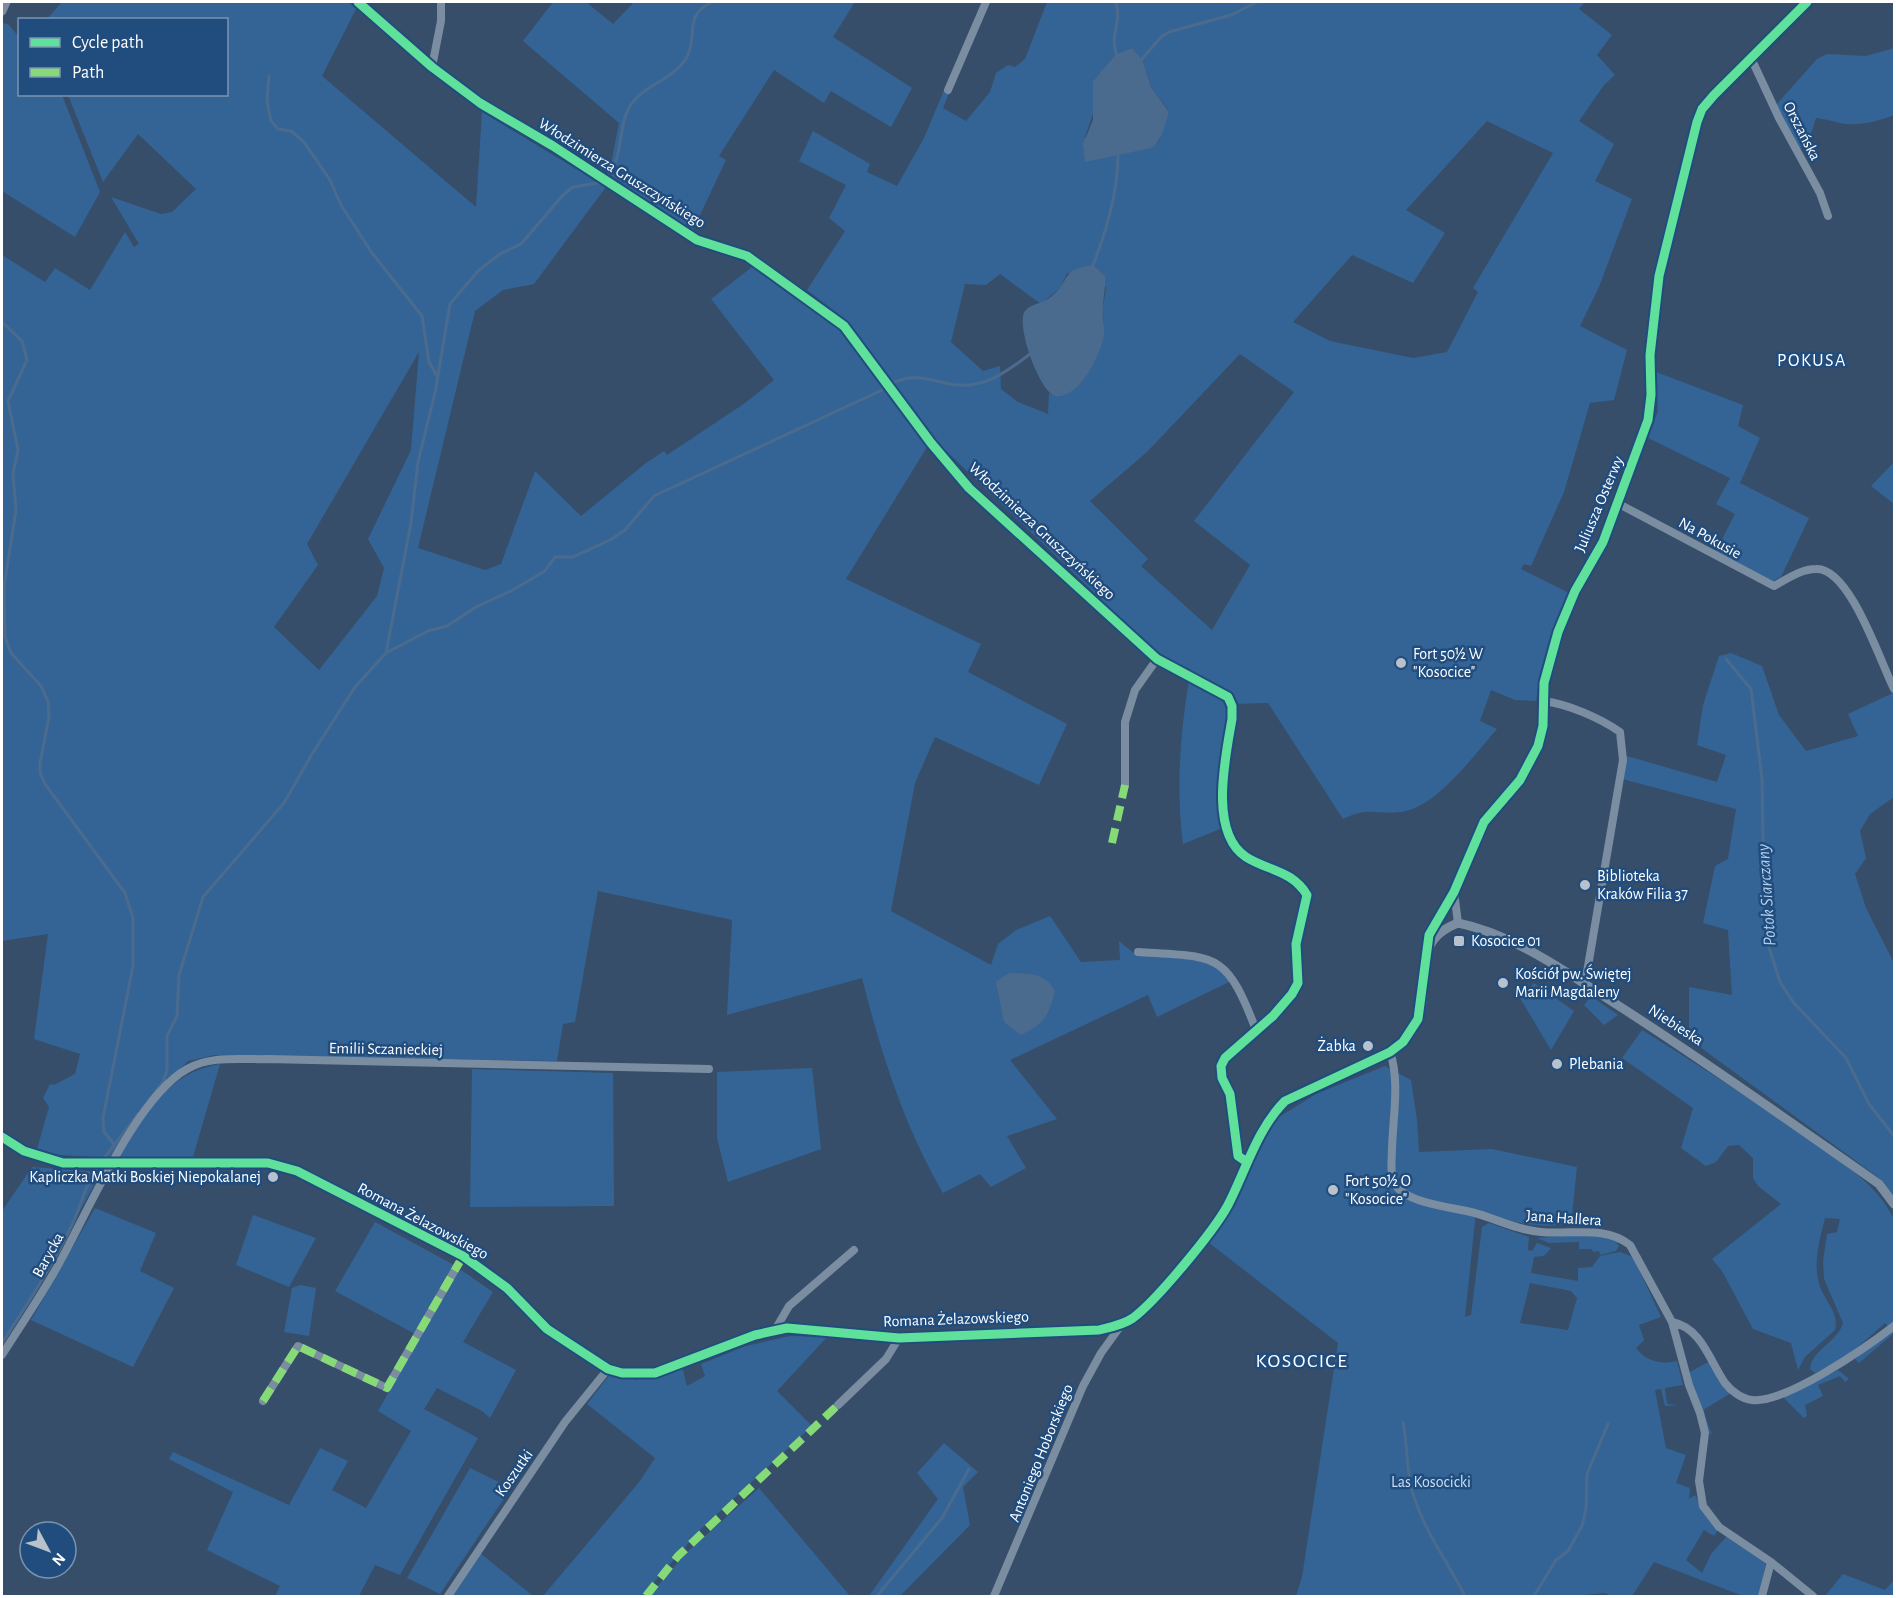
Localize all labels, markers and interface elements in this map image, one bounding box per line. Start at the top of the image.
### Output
legend [18,18,228,96]
text: Cycle path [72,34,144,52]
text: Path [72,64,104,82]
street label: Orszańska [1780,99,1824,163]
street label: Włodzimierza Gruszczyńskiego [535,115,708,232]
district label: POKUSA [1777,352,1847,370]
street label: Juliusza Osterwy [1572,453,1627,555]
street label: Włodzimierza Gruszczyńskiego [965,459,1118,604]
street label: Na Pokusie [1676,514,1744,562]
place label: Fort 50½ W "Kosocice" [1413,646,1484,680]
marker: Fort 50½ W "Kosocice" [1394,656,1408,670]
water label: Potok Siarczany [1754,843,1780,947]
place label: Biblioteka Kraków Filia 37 [1597,868,1688,902]
marker: Biblioteka Kraków Filia 37 [1578,878,1592,892]
place label: Kosocice 01 [1471,933,1541,949]
marker: Kosocice 01 [1452,934,1466,948]
place label: Kościół pw. Świętej Marii Magdaleny [1515,963,1632,1001]
marker: Kościół pw. Świętej Marii Magdaleny [1496,976,1510,990]
street label: Niebieska [1646,1001,1706,1049]
place label: Żabka [1318,1036,1356,1054]
marker: Żabka [1361,1039,1375,1053]
street label: Emilii Sczanieckiej [329,1040,443,1059]
place label: Plebania [1569,1056,1624,1072]
marker: Plebania [1550,1057,1564,1071]
place label: Kapliczka Matki Boskiej Niepokalanej [29,1169,261,1186]
marker: Kapliczka Matki Boskiej Niepokalanej [266,1170,280,1184]
place label: Fort 50½ O "Kosocice" [1345,1173,1411,1207]
street label: Romana Żelazowskiego [355,1178,492,1262]
marker: Fort 50½ O "Kosocice" [1326,1183,1340,1197]
street label: Jana Hallera [1526,1207,1602,1229]
street label: Barycka [29,1230,68,1280]
street label: Romana Żelazowskiego [883,1306,1029,1330]
district label: KOSOCICE [1256,1351,1348,1371]
street label: Antoniego Hoborskiego [1006,1382,1076,1524]
street label: Koszutki [492,1447,536,1499]
park label: Las Kosocicki [1391,1474,1471,1490]
north arrow [18,1520,78,1580]
text: N [49,1550,68,1569]

